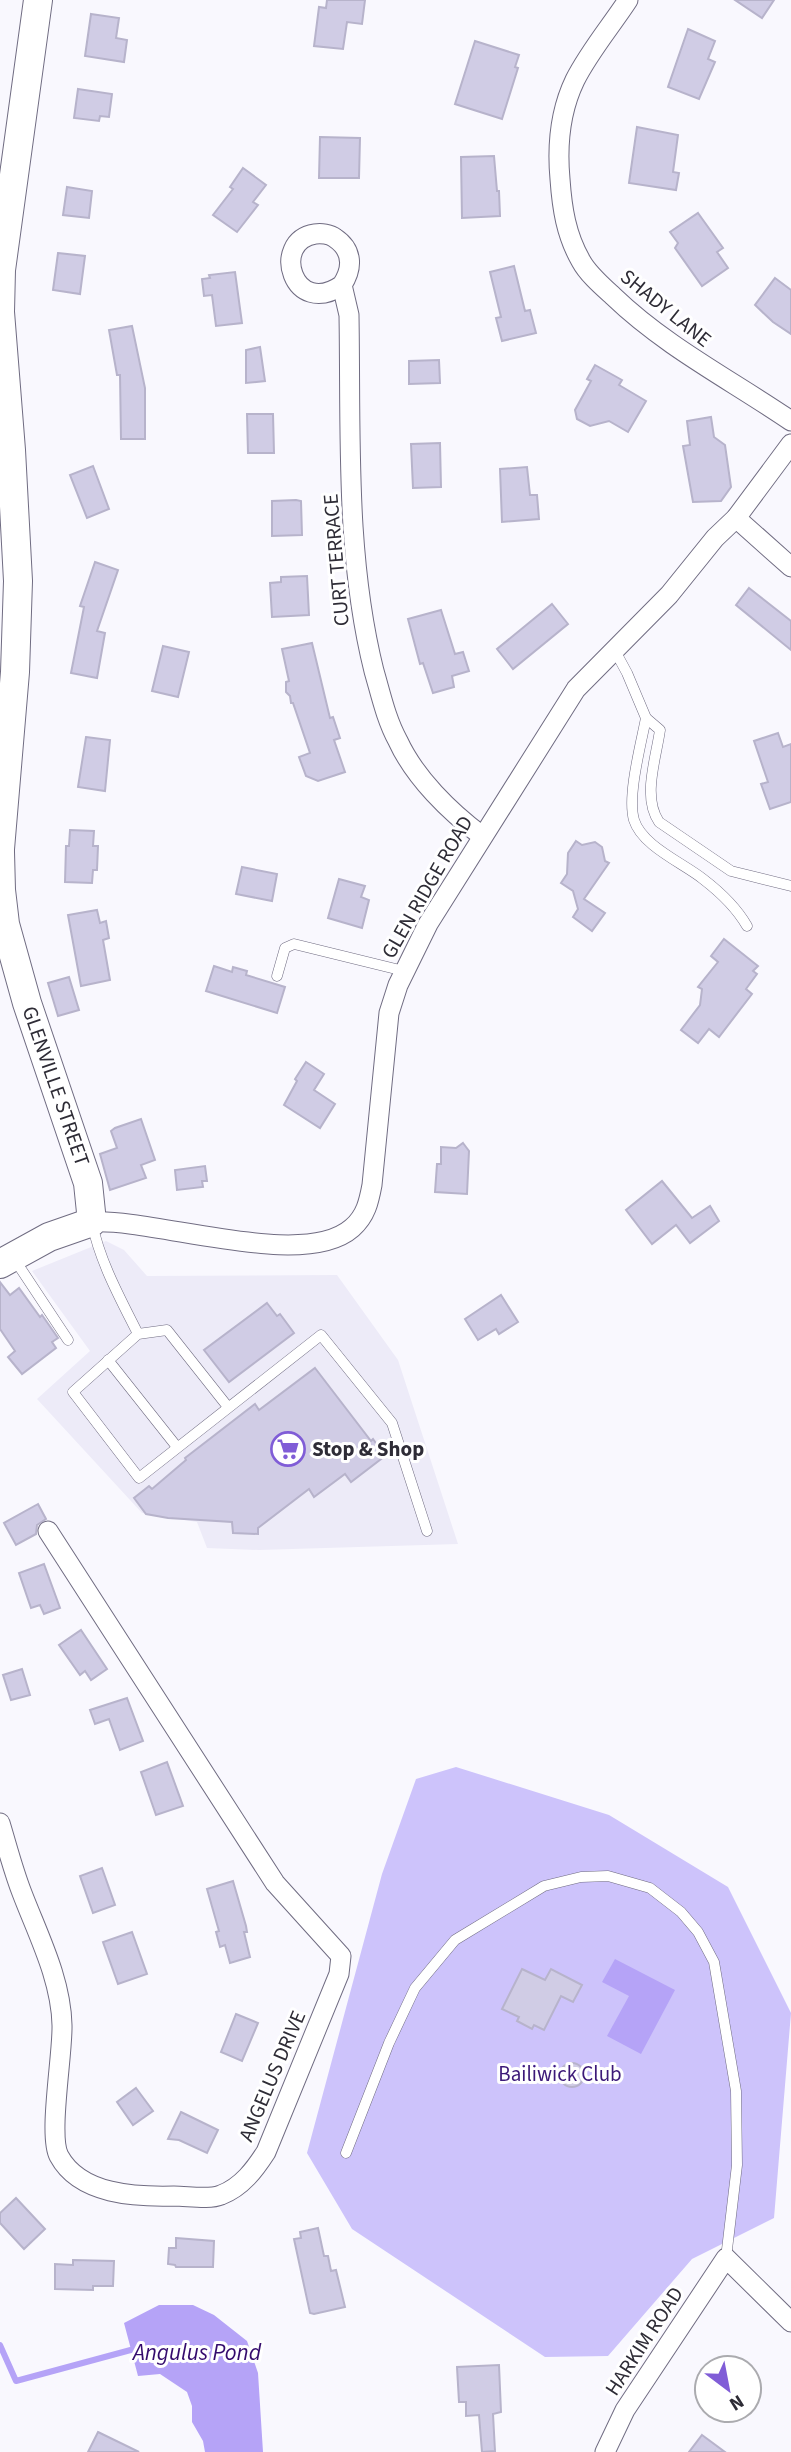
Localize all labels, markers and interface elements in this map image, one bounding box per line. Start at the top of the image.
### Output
street label: SHADY LANE [614,262,718,354]
street label: CURT TERRACE [315,493,357,627]
street label: GLEN RIDGE ROAD [374,810,480,964]
street label: GLENVILLE STREET [15,1002,97,1170]
supermarket icon: Stop & Shop [269,1430,307,1468]
place label: Stop & Shop [312,1434,424,1464]
street label: ANGELUS DRIVE [231,2006,313,2146]
park label: Bailiwick Club [498,2059,622,2089]
street label: HARKIM ROAD [598,2281,690,2401]
water label: Angulus Pond [131,2336,262,2369]
north arrow [693,2354,763,2424]
text: N [724,2387,749,2417]

